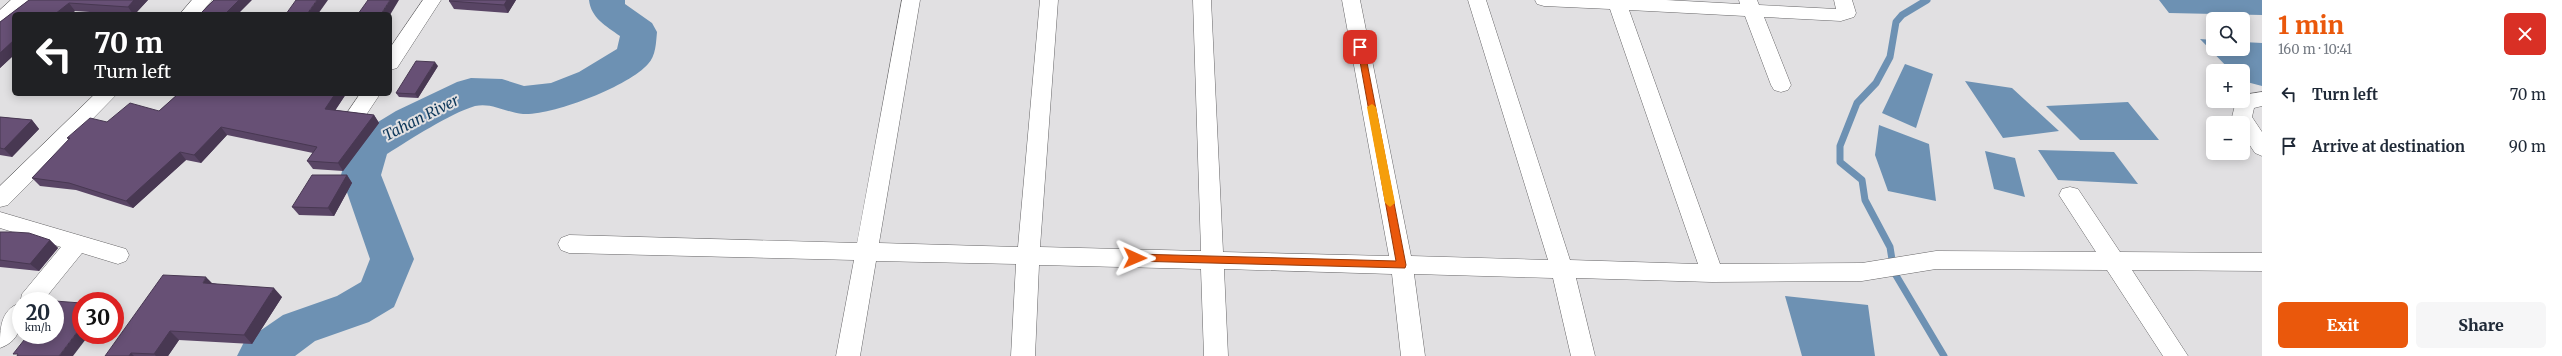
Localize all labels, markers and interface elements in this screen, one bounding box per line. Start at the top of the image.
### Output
text: 1 min [2278,10,2344,41]
map controls [2206,12,2250,160]
button: search [2206,12,2250,56]
button: close [2504,13,2546,55]
text: 70 m [94,25,163,61]
icon: left [28,28,80,80]
pin [1343,30,1377,64]
icon: arrive [1349,36,1371,58]
text: 160 m · 10:41 [2278,41,2352,58]
text: Turn left [94,60,171,83]
button: + [2206,64,2250,108]
icon: left [2278,83,2300,105]
text: Turn left [2312,85,2378,104]
text: 70 m [2510,85,2546,104]
water label: Tahan River [380,90,463,145]
button: − [2206,116,2250,160]
icon: arrive [2278,135,2300,157]
text: Arrive at destination [2312,137,2465,156]
text: 90 m [2509,137,2546,156]
position arrow [1114,237,1156,279]
speed limit sign: 30 [72,292,124,344]
text: 20 [26,300,50,325]
button: Exit [2278,302,2408,348]
button: Share [2416,302,2546,348]
text: km/h [25,321,51,334]

